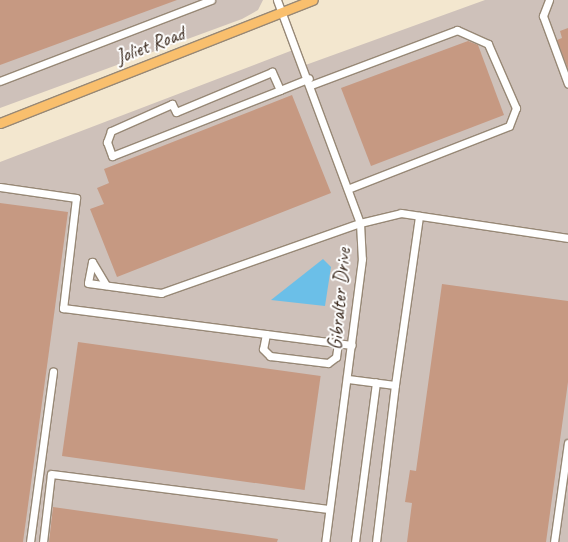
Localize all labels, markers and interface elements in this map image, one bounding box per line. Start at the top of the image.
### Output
street label: Joliet Road [112,21,188,69]
street label: Gibralter Drive [323,247,355,351]

